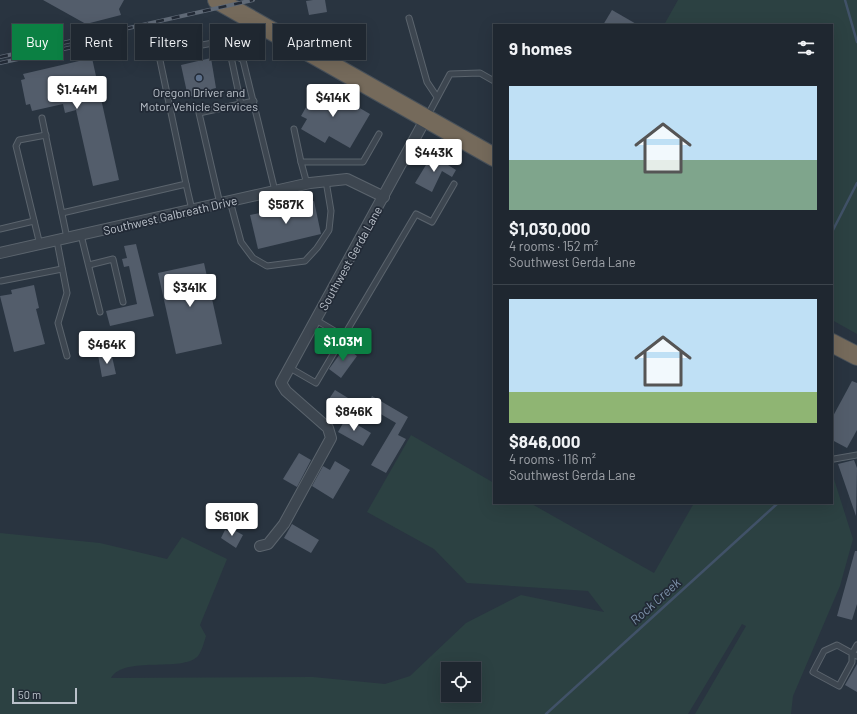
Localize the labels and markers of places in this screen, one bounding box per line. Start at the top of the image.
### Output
marker: Oregon Driver and Motor Vehicle Services [194,73,204,83]
pin: $1.44M [44,76,110,110]
pin: $414K [305,84,361,118]
place label: Oregon Driver and Motor Vehicle Services [140,85,258,113]
pin: $443K [406,139,462,173]
pin: $587K [258,191,314,225]
pin: $341K [162,274,218,308]
pin: $1.03M [310,328,376,362]
pin: $464K [79,331,135,365]
pin: $846K [326,398,382,432]
pin: $610K [204,503,260,537]

